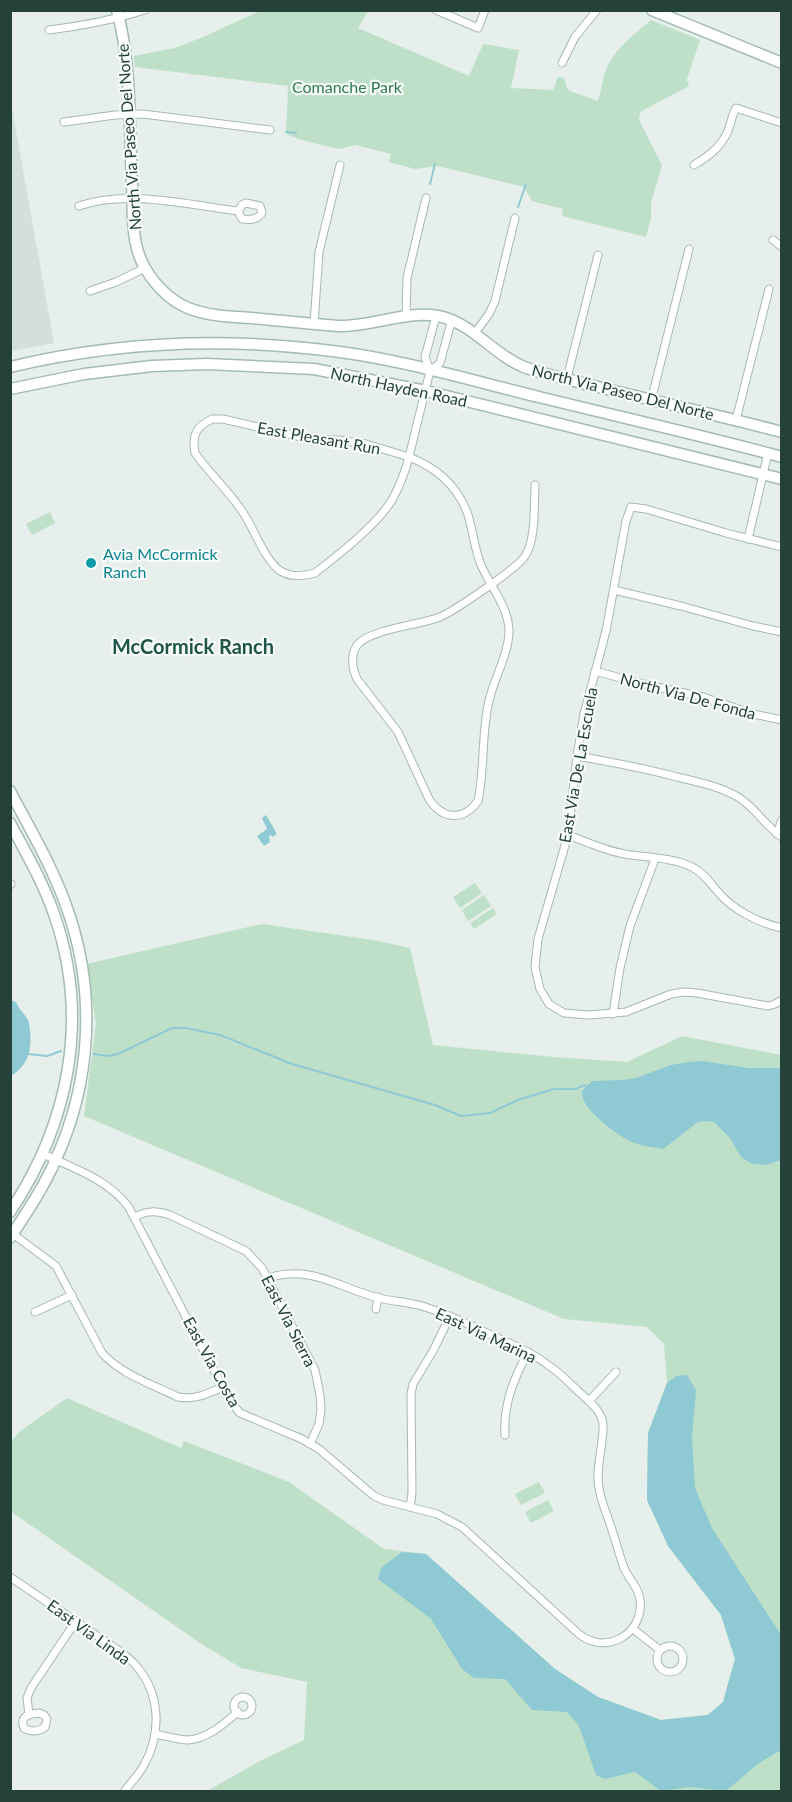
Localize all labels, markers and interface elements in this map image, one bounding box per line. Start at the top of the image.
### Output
street label: North Via Paseo Del Norte [113,43,145,231]
park label: Comanche Park [292,77,403,96]
street label: North Via Paseo Del Norte [530,360,716,423]
street label: North Hayden Road [329,363,469,410]
street label: East Pleasant Run [256,417,382,458]
place label: Avia McCormick Ranch [103,544,218,581]
marker: Avia McCormick Ranch [84,556,98,570]
district label: McCormick Ranch [112,634,274,658]
street label: North Via De Fonda [618,668,758,723]
street label: East Via De La Escuela [554,686,601,844]
street label: East Via Sierra [258,1272,321,1370]
street label: East Via Marina [433,1303,540,1366]
street label: East Via Costa [180,1313,245,1410]
street label: East Via Linda [44,1595,134,1668]

